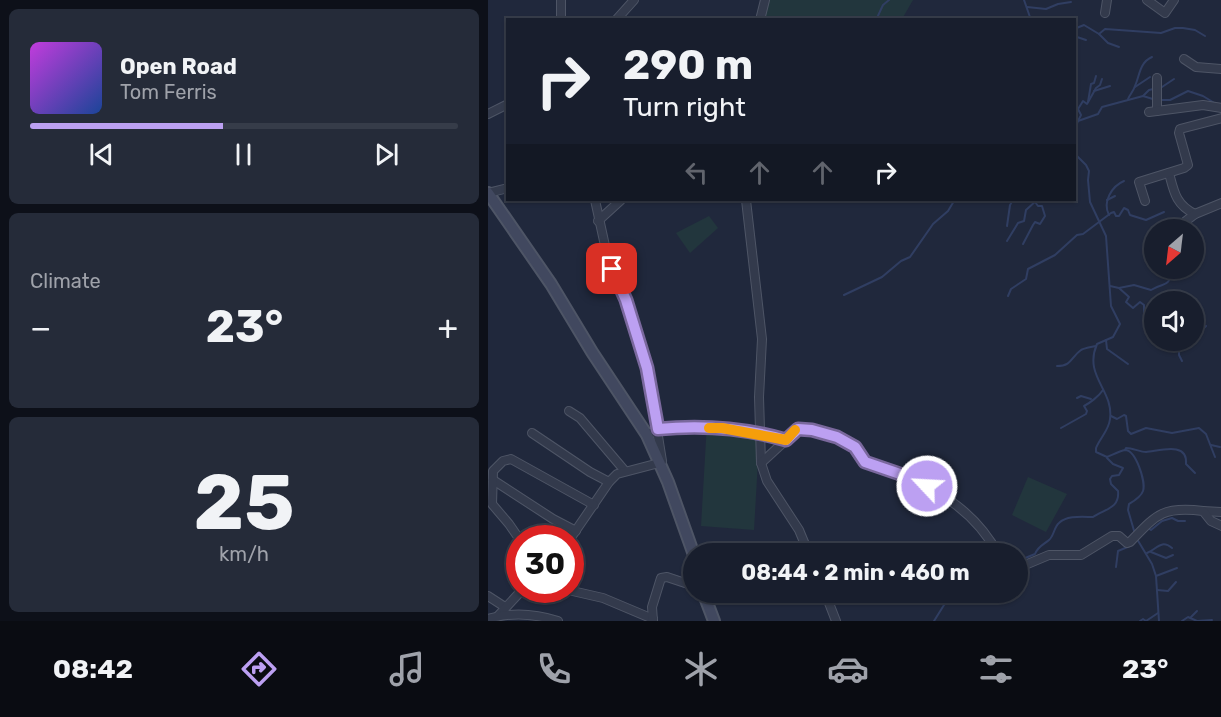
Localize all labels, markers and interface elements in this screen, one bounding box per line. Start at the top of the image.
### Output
text: 290 m [623,40,753,90]
icon: right [524,42,602,120]
text: Open Road [120,53,237,80]
text: Tom Ferris [120,80,217,104]
text: Turn right [623,91,746,123]
icon: previous [85,138,118,171]
icon: pause [227,138,260,171]
icon: next [370,138,403,171]
icon: left [680,156,713,189]
icon: ahead [743,156,776,189]
icon: ahead [806,156,839,189]
icon: right [869,156,902,189]
north arrow [1144,219,1204,279]
map controls [1144,219,1204,351]
pin [586,243,637,294]
icon: arrive [595,252,628,285]
text: Climate [30,269,101,293]
button: sound [1144,291,1204,351]
text: 23° [206,300,283,353]
text: − [30,308,51,347]
text: + [437,308,458,347]
position arrow [895,454,959,518]
text: 25 [193,456,295,549]
speed limit sign: 30 [506,525,584,603]
text: km/h [219,542,269,566]
text: 08:44 · 2 min · 460 m [741,559,970,586]
icon: directions [238,648,280,690]
icon: music [386,648,428,690]
icon: phone [533,648,575,690]
icon: climate [680,648,722,690]
icon: car [827,648,869,690]
icon: filters [975,648,1017,690]
text: 08:42 [53,653,133,685]
text: 23° [1122,653,1168,685]

